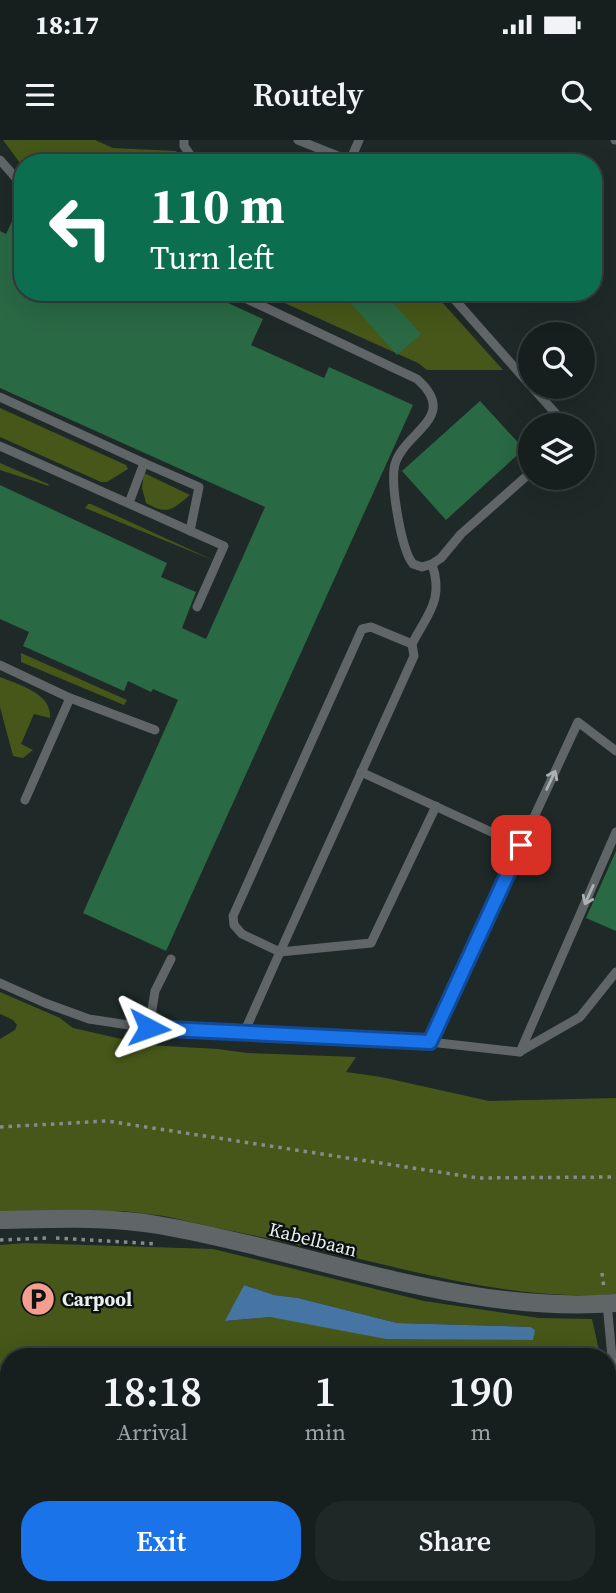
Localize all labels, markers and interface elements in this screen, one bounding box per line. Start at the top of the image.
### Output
text: 18:17 [35,7,99,43]
text: Routely [253,73,363,117]
icon: menu [21,76,59,114]
icon: search [557,76,595,114]
text: 110 m [150,172,285,239]
icon: left [35,182,126,273]
text: Turn left [150,236,274,280]
map controls [518,322,595,490]
button: search [518,322,595,399]
button: layers [518,413,595,490]
one-way arrow [545,770,558,791]
pin [491,815,551,875]
icon: arrive [502,826,540,864]
one-way arrow [581,883,594,905]
position arrow [112,991,186,1065]
street label: Kabelbaan [266,1215,360,1263]
parking icon: Carpool [19,1280,57,1318]
place label: Carpool [62,1286,132,1312]
text: 18:18 [102,1362,202,1420]
text: 1 [314,1362,336,1420]
text: 190 [448,1362,514,1420]
text: Arrival [117,1416,188,1448]
text: min [304,1416,346,1448]
text: m [471,1416,491,1448]
button: Exit [21,1501,301,1581]
button: Share [315,1501,595,1581]

